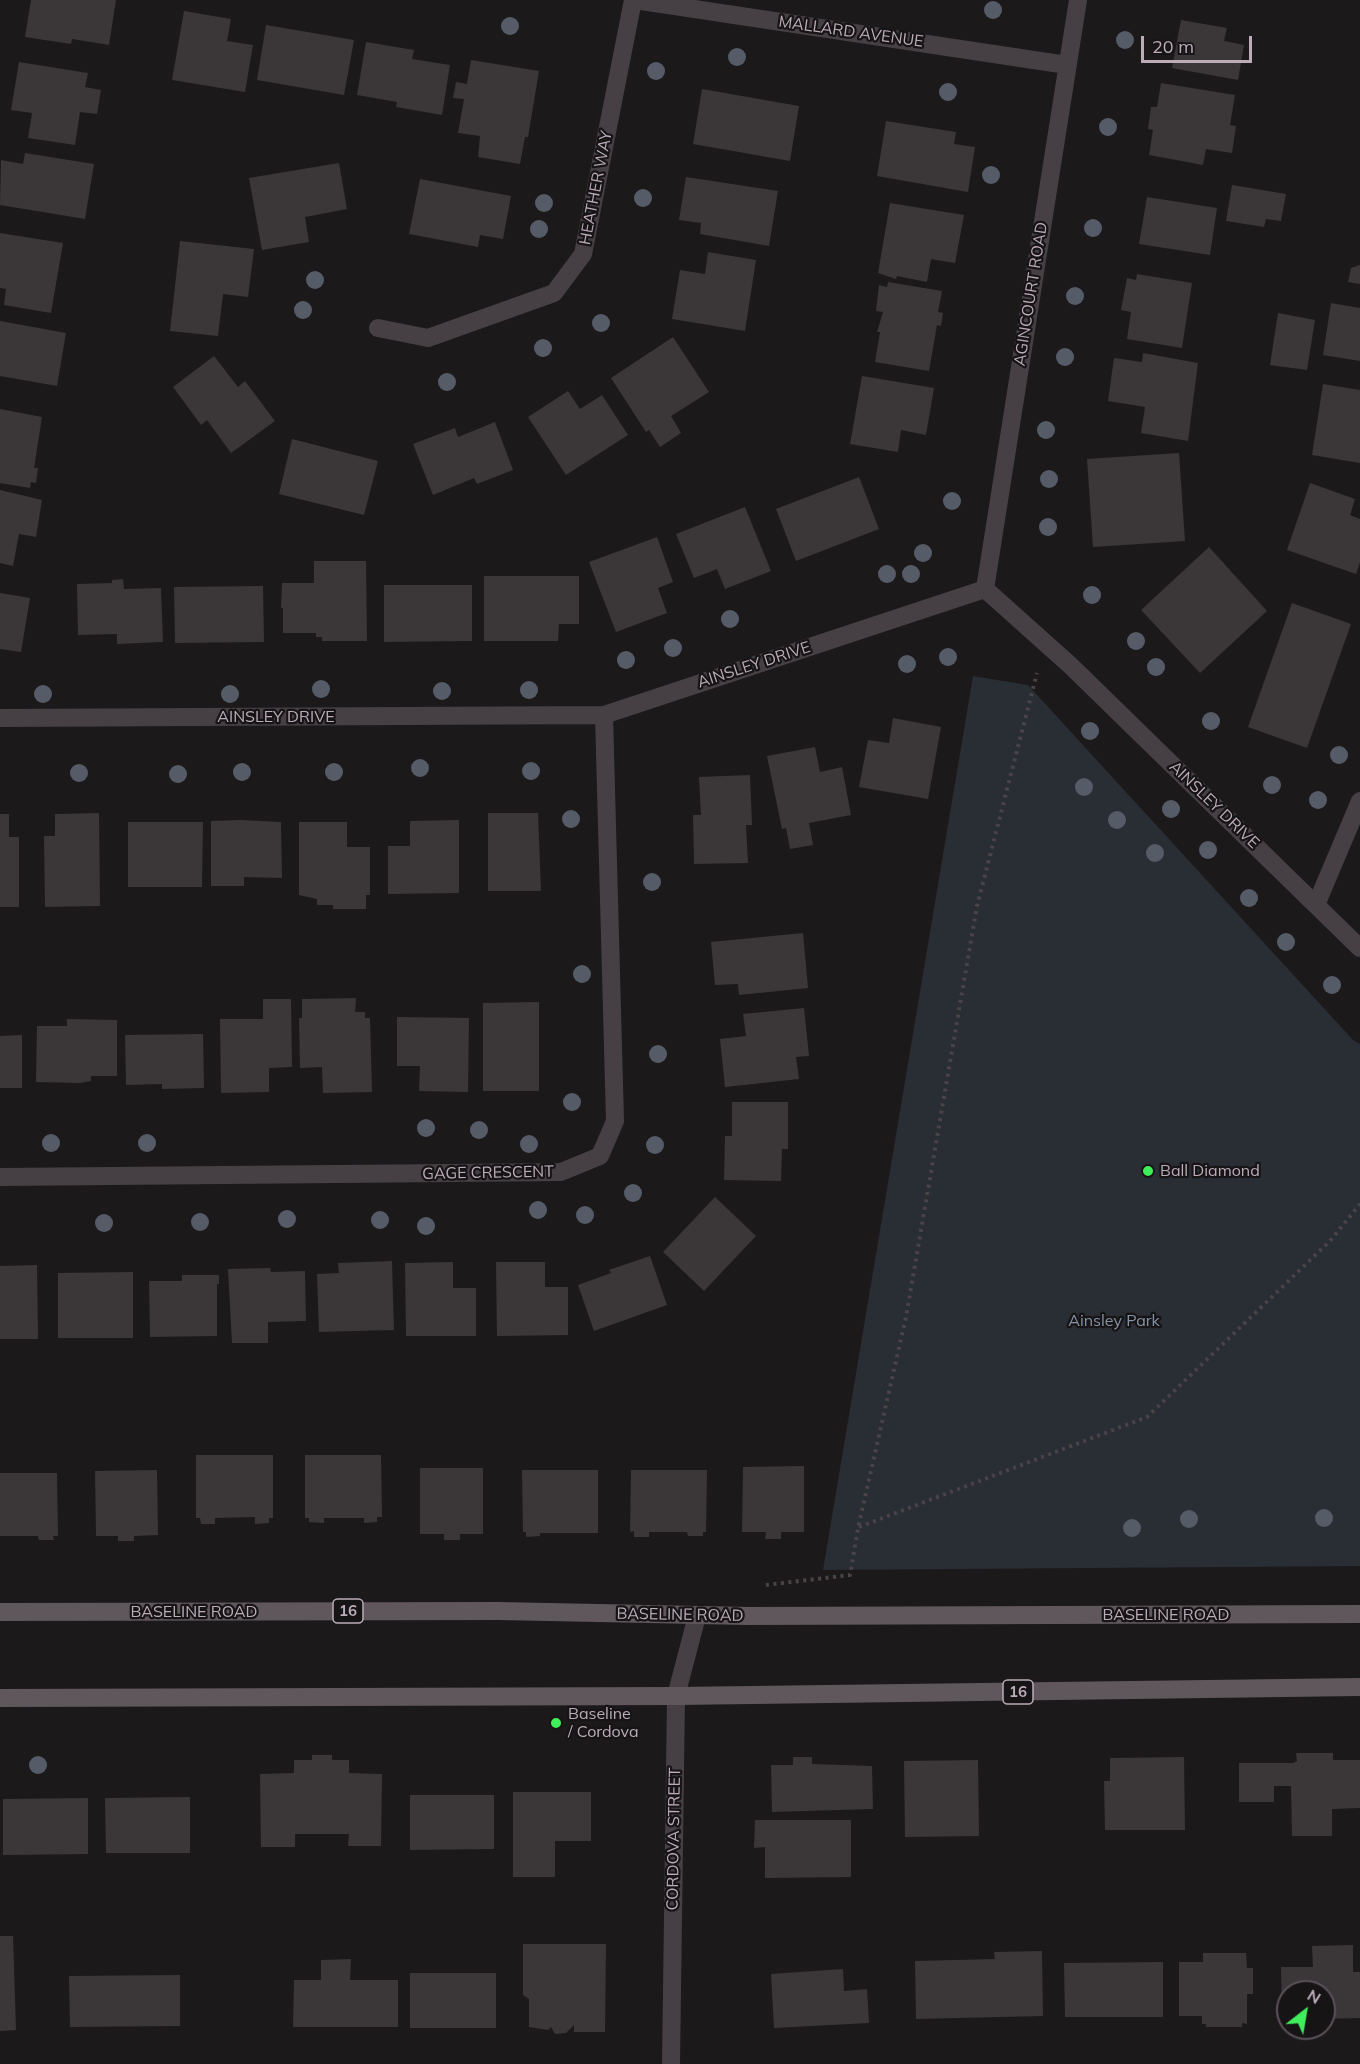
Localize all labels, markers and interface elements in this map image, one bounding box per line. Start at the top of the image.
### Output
street label: MALLARD AVENUE [777,12,925,52]
scale bar [1144,24,1255,62]
text: 20 m [1152,35,1194,58]
street label: HEATHER WAY [576,129,616,247]
street label: AGINCOURT ROAD [1010,221,1052,367]
street label: AINSLEY DRIVE [695,638,813,692]
street label: AINSLEY DRIVE [217,707,335,727]
street label: AINSLEY DRIVE [1165,757,1263,853]
place label: Ball Diamond [1160,1161,1260,1181]
street label: GAGE CRESCENT [422,1162,554,1184]
marker: Ball Diamond [1141,1164,1155,1178]
park label: Ainsley Park [1068,1311,1160,1331]
road number: 16 [333,1599,363,1623]
street label: BASELINE ROAD [130,1602,258,1622]
street label: BASELINE ROAD [616,1604,744,1626]
street label: BASELINE ROAD [1102,1605,1230,1625]
road number: 16 [1003,1680,1033,1704]
place label: Baseline / Cordova [568,1704,639,1742]
marker: Baseline / Cordova [549,1716,563,1730]
street label: CORDOVA STREET [663,1767,685,1911]
north arrow [1276,1980,1336,2040]
text: N [1304,1985,1325,2008]

